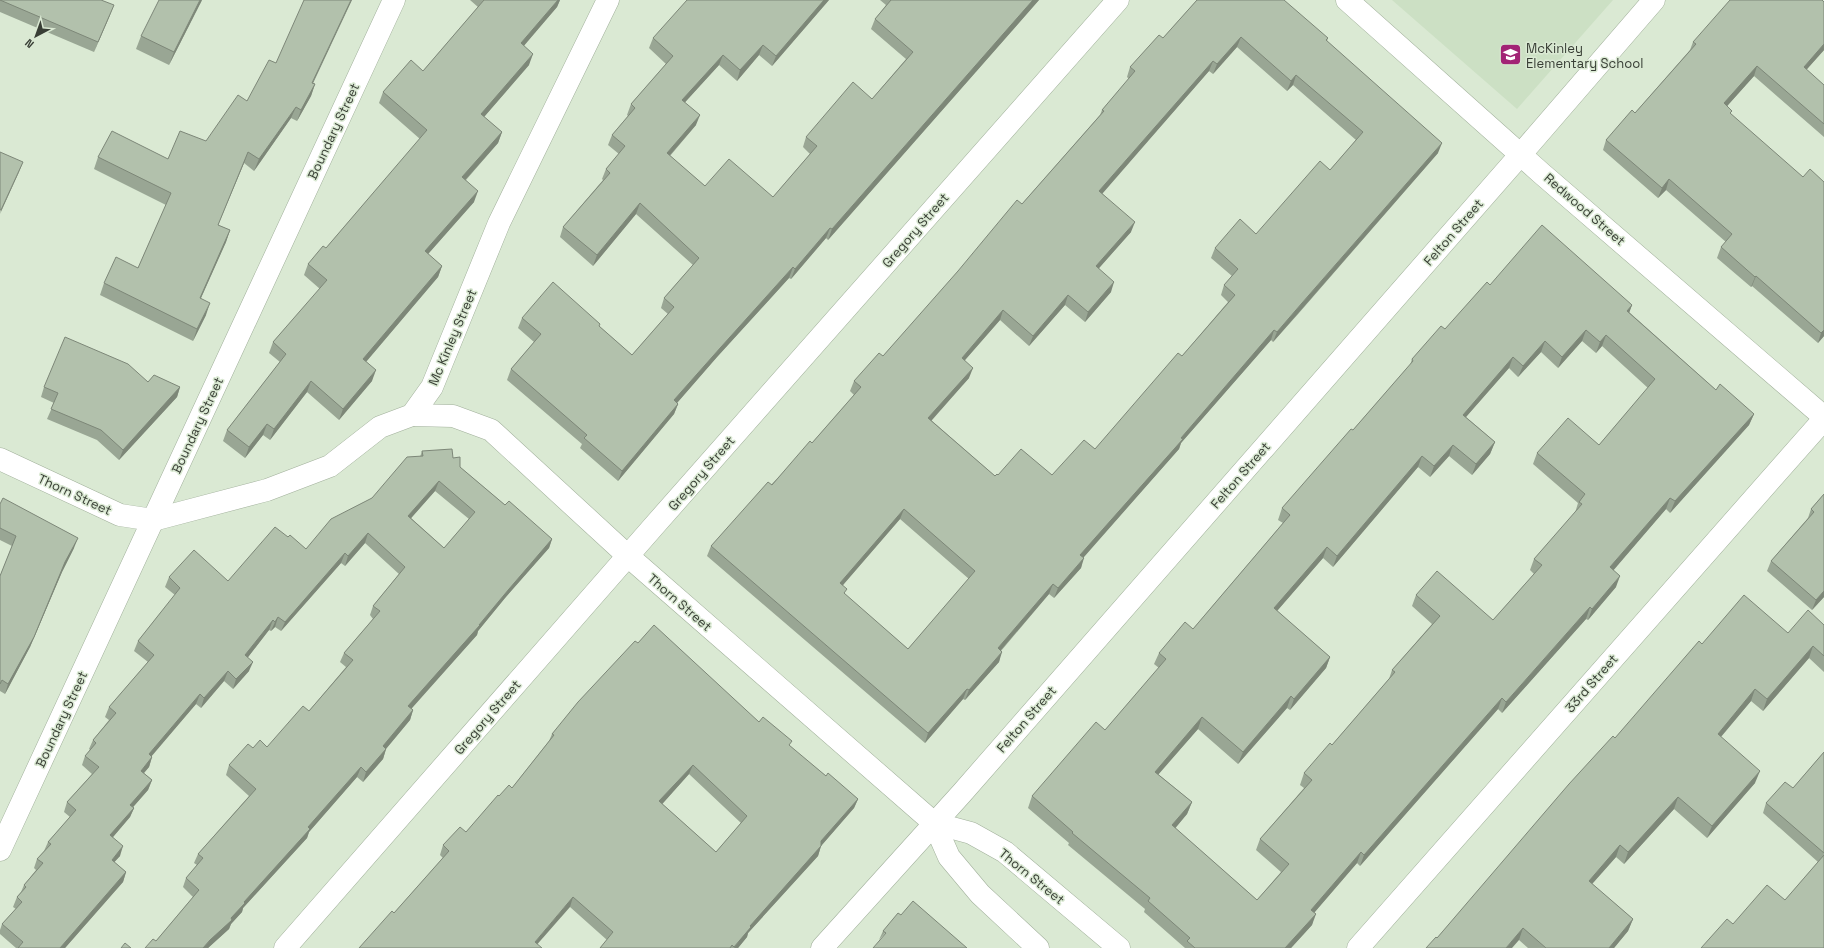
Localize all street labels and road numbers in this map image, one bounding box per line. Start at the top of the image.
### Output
street label: Boundary Street [304,80,363,182]
street label: Redwood Street [1541,169,1629,249]
street label: Gregory Street [878,190,952,271]
street label: Felton Street [1420,196,1487,269]
street label: Mc Kinley Street [424,286,480,388]
street label: Boundary Street [168,374,227,476]
street label: Gregory Street [664,433,738,514]
street label: Felton Street [1207,439,1274,512]
street label: Thorn Street [35,470,114,519]
street label: Thorn Street [644,570,715,635]
street label: 33rd Street [1561,651,1621,716]
street label: Boundary Street [32,668,91,770]
street label: Gregory Street [450,677,524,758]
street label: Felton Street [993,683,1060,756]
street label: Thorn Street [995,845,1068,908]

